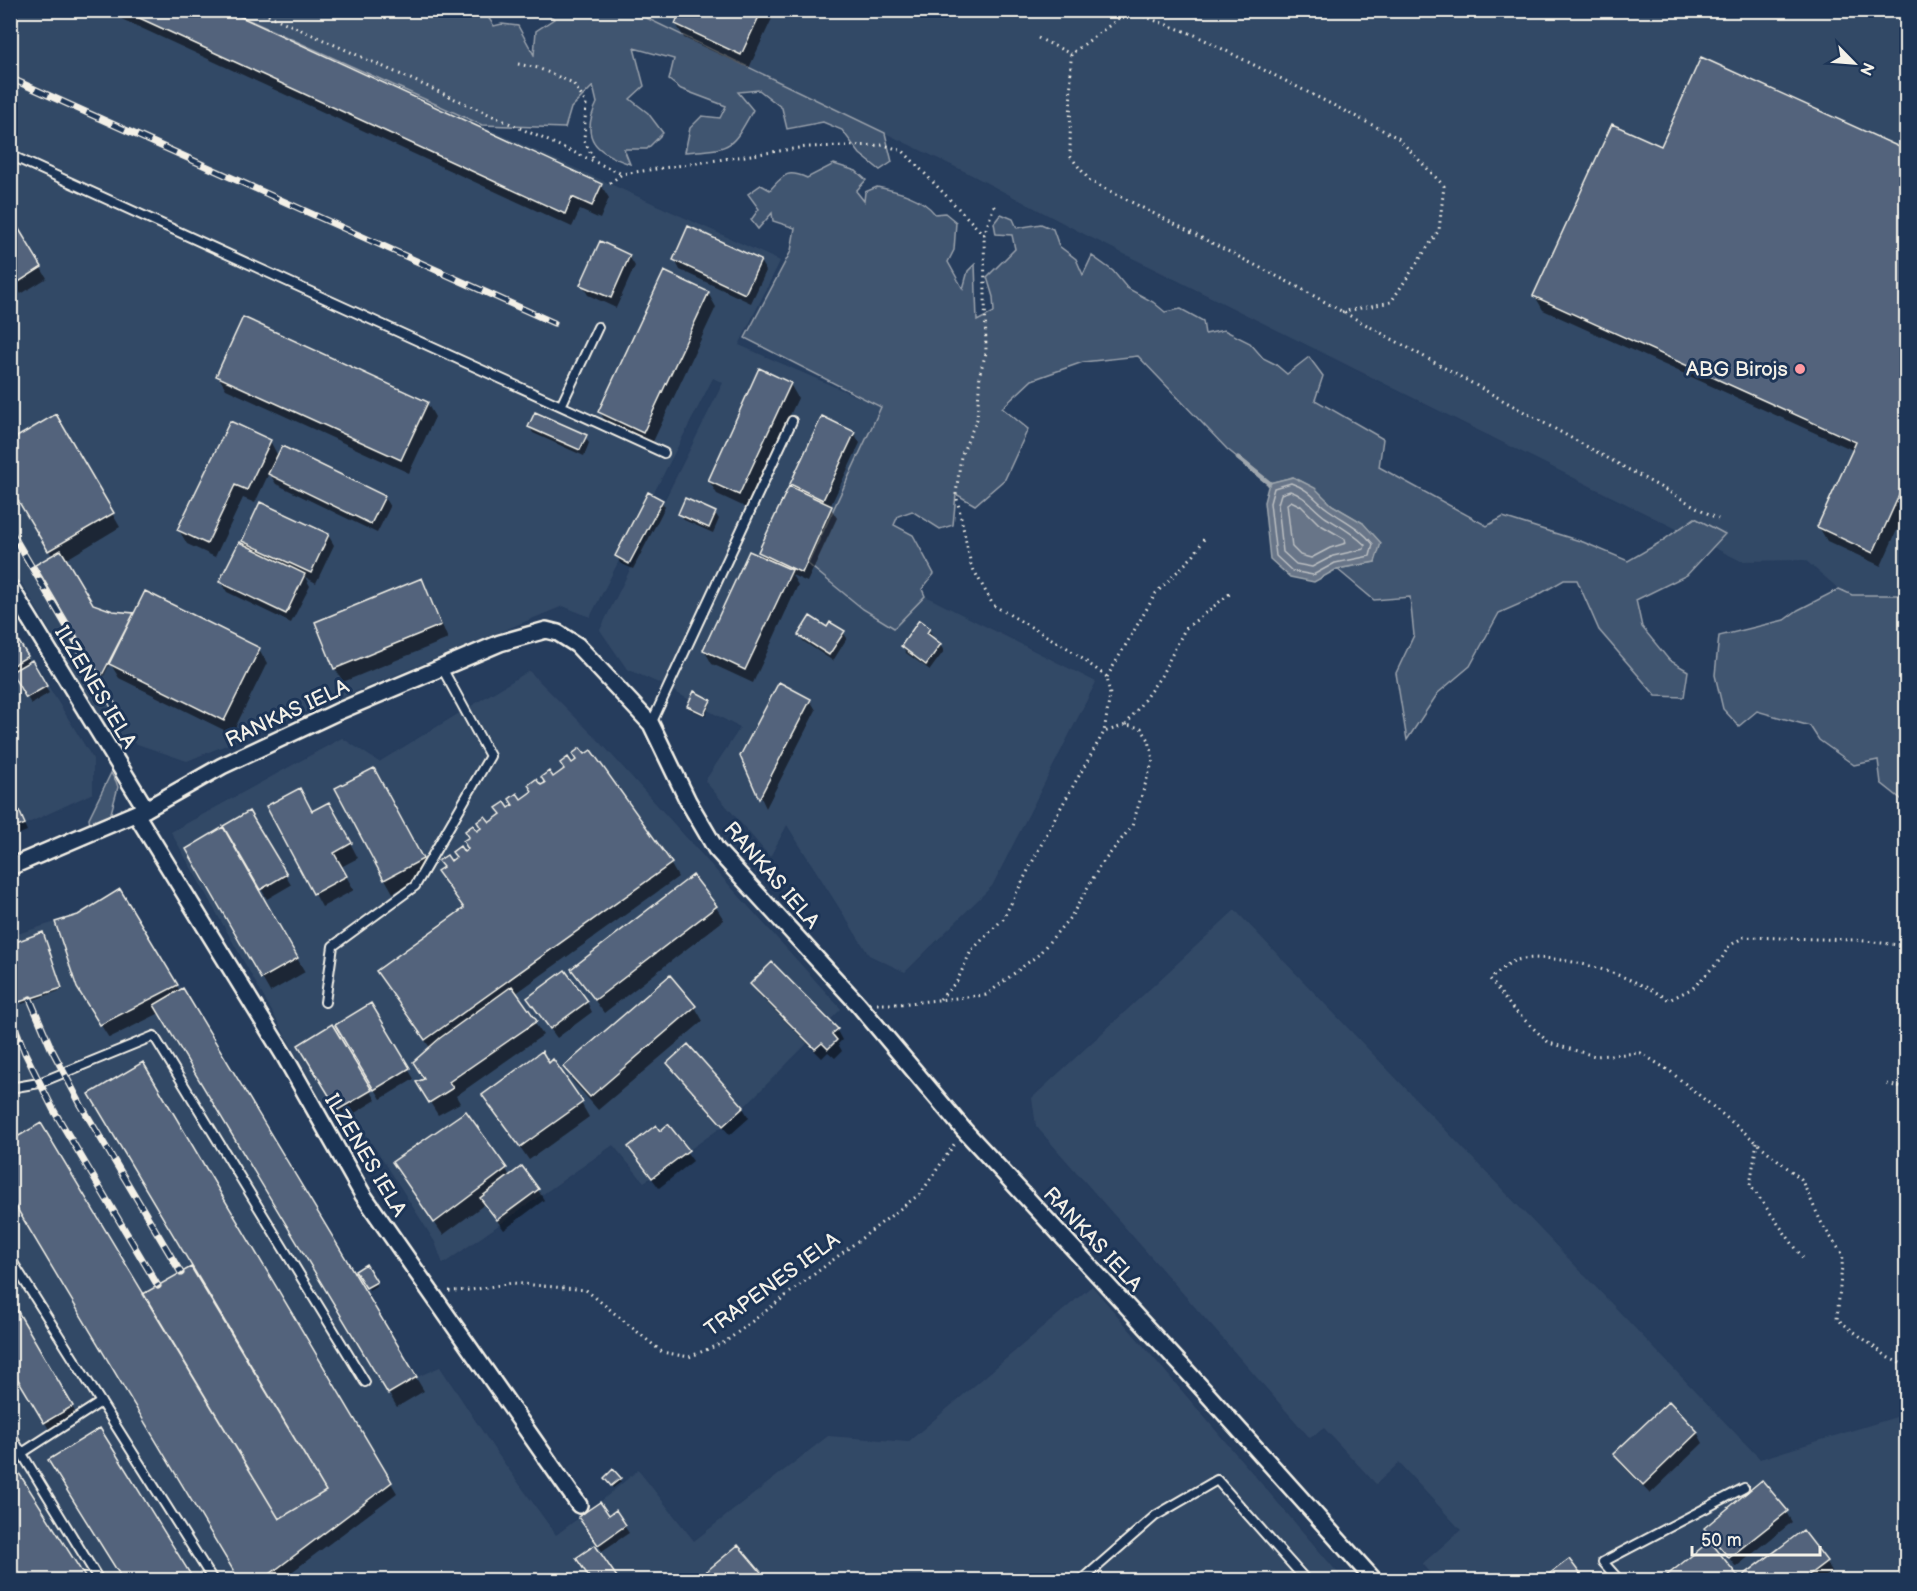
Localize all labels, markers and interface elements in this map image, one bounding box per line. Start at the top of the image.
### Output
north arrow [1824,33,1884,93]
text: N [1855,59,1877,78]
place label: ABG Birojs [1686,357,1788,382]
marker: ABG Birojs [1793,362,1807,376]
street label: ILZENES IELA [49,621,142,753]
street label: RANKAS IELA [221,674,353,753]
street label: RANKAS IELA [718,817,825,934]
street label: ILZENES IELA [319,1089,412,1221]
street label: RANKAS IELA [1038,1182,1147,1297]
street label: TRAPENES IELA [700,1227,845,1342]
scale bar [1692,1519,1820,1557]
text: 50 m [1701,1530,1742,1551]

